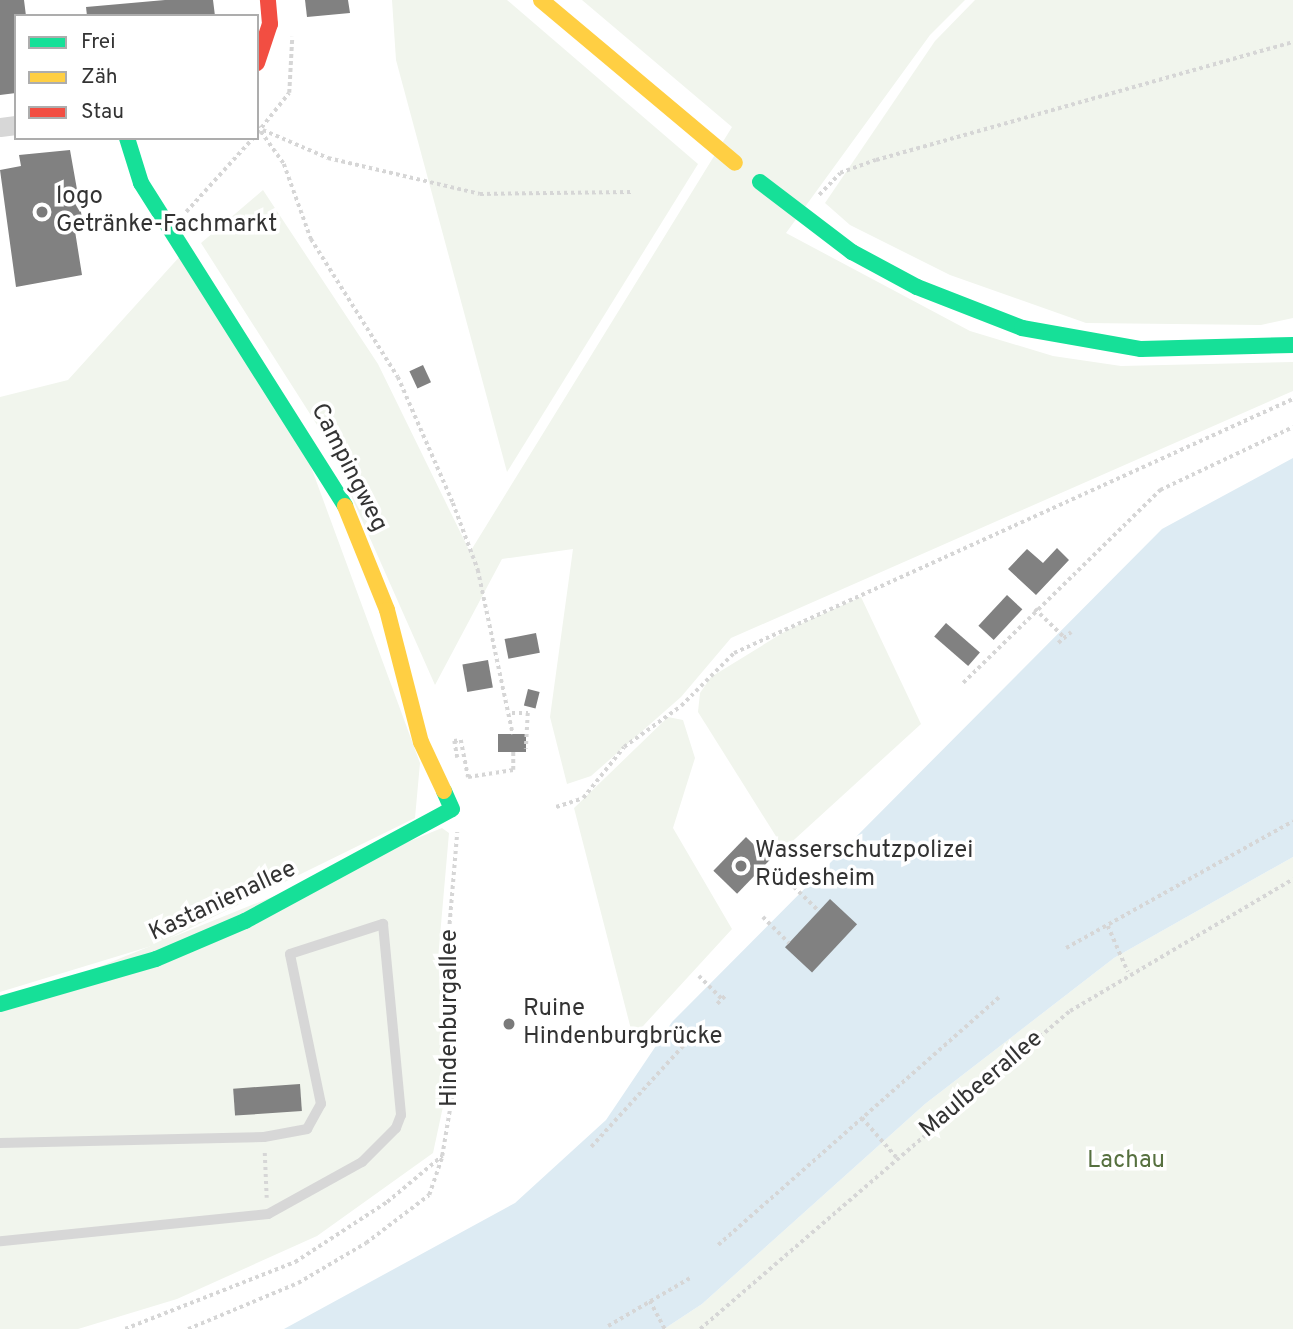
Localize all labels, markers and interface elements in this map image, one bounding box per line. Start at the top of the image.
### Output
legend [14,14,259,140]
text: Frei [81,29,116,56]
text: Zäh [81,64,118,91]
text: Stau [81,99,124,126]
place label: logo Getränke-Fachmarkt [56,184,277,240]
marker: logo Getränke-Fachmarkt [34,204,50,220]
street label: Campingweg [303,399,393,537]
place label: Wasserschutzpolizei Rüdesheim [755,838,973,894]
street label: Kastanienallee [145,855,301,949]
marker: Wasserschutzpolizei Rüdesheim [733,858,749,874]
street label: Hindenburgallee [437,929,465,1107]
place label: Ruine Hindenburgbrücke [523,996,722,1052]
marker: Ruine Hindenburgbrücke [501,1016,517,1032]
street label: Maulbeerallee [915,1025,1049,1145]
park label: Lachau [1087,1148,1165,1176]

